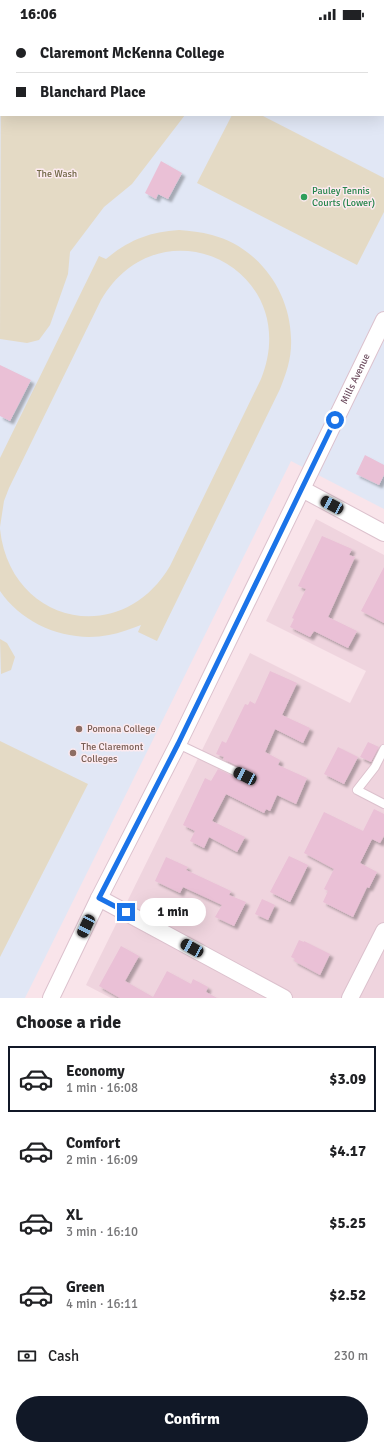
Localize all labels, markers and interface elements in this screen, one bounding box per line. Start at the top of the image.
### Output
text: 16:06 [20,5,57,23]
text: Claremont McKenna College [40,44,224,62]
text: Blanchard Place [40,83,146,101]
park label: The Wash [37,168,77,180]
place label: Pauley Tennis Courts (Lower) [312,185,375,209]
marker: Pauley Tennis Courts (Lower) [299,192,309,202]
street label: Mills Avenue [338,352,373,406]
route start [326,411,344,429]
car [319,494,345,516]
place label: Pomona College [87,723,156,735]
marker: Pomona College [74,724,84,734]
place label: The Claremont Colleges [81,741,144,765]
marker: The Claremont Colleges [68,748,78,758]
car [232,765,258,787]
callout: 1 min [140,898,206,926]
route end [117,903,135,921]
text: 1 min [157,904,189,920]
car [75,913,97,939]
car [179,937,205,959]
text: Choose a ride [16,1011,121,1033]
icon: car [18,1061,54,1097]
text: Economy [66,1062,125,1080]
text: $3.09 [329,1070,366,1088]
text: 1 min · 16:08 [66,1080,138,1096]
icon: car [18,1133,54,1169]
text: Comfort [66,1134,120,1152]
text: $4.17 [329,1142,366,1160]
text: 2 min · 16:09 [66,1152,138,1168]
icon: car [18,1205,54,1241]
text: XL [66,1206,83,1224]
text: $5.25 [329,1214,366,1232]
text: 3 min · 16:10 [66,1224,138,1240]
icon: car [18,1277,54,1313]
text: Green [66,1278,105,1296]
text: $2.52 [329,1286,366,1304]
text: 4 min · 16:11 [66,1296,138,1312]
icon: cash [16,1345,38,1367]
text: Cash [48,1347,79,1365]
text: 230 m [334,1348,368,1364]
button: Confirm [16,1396,368,1442]

